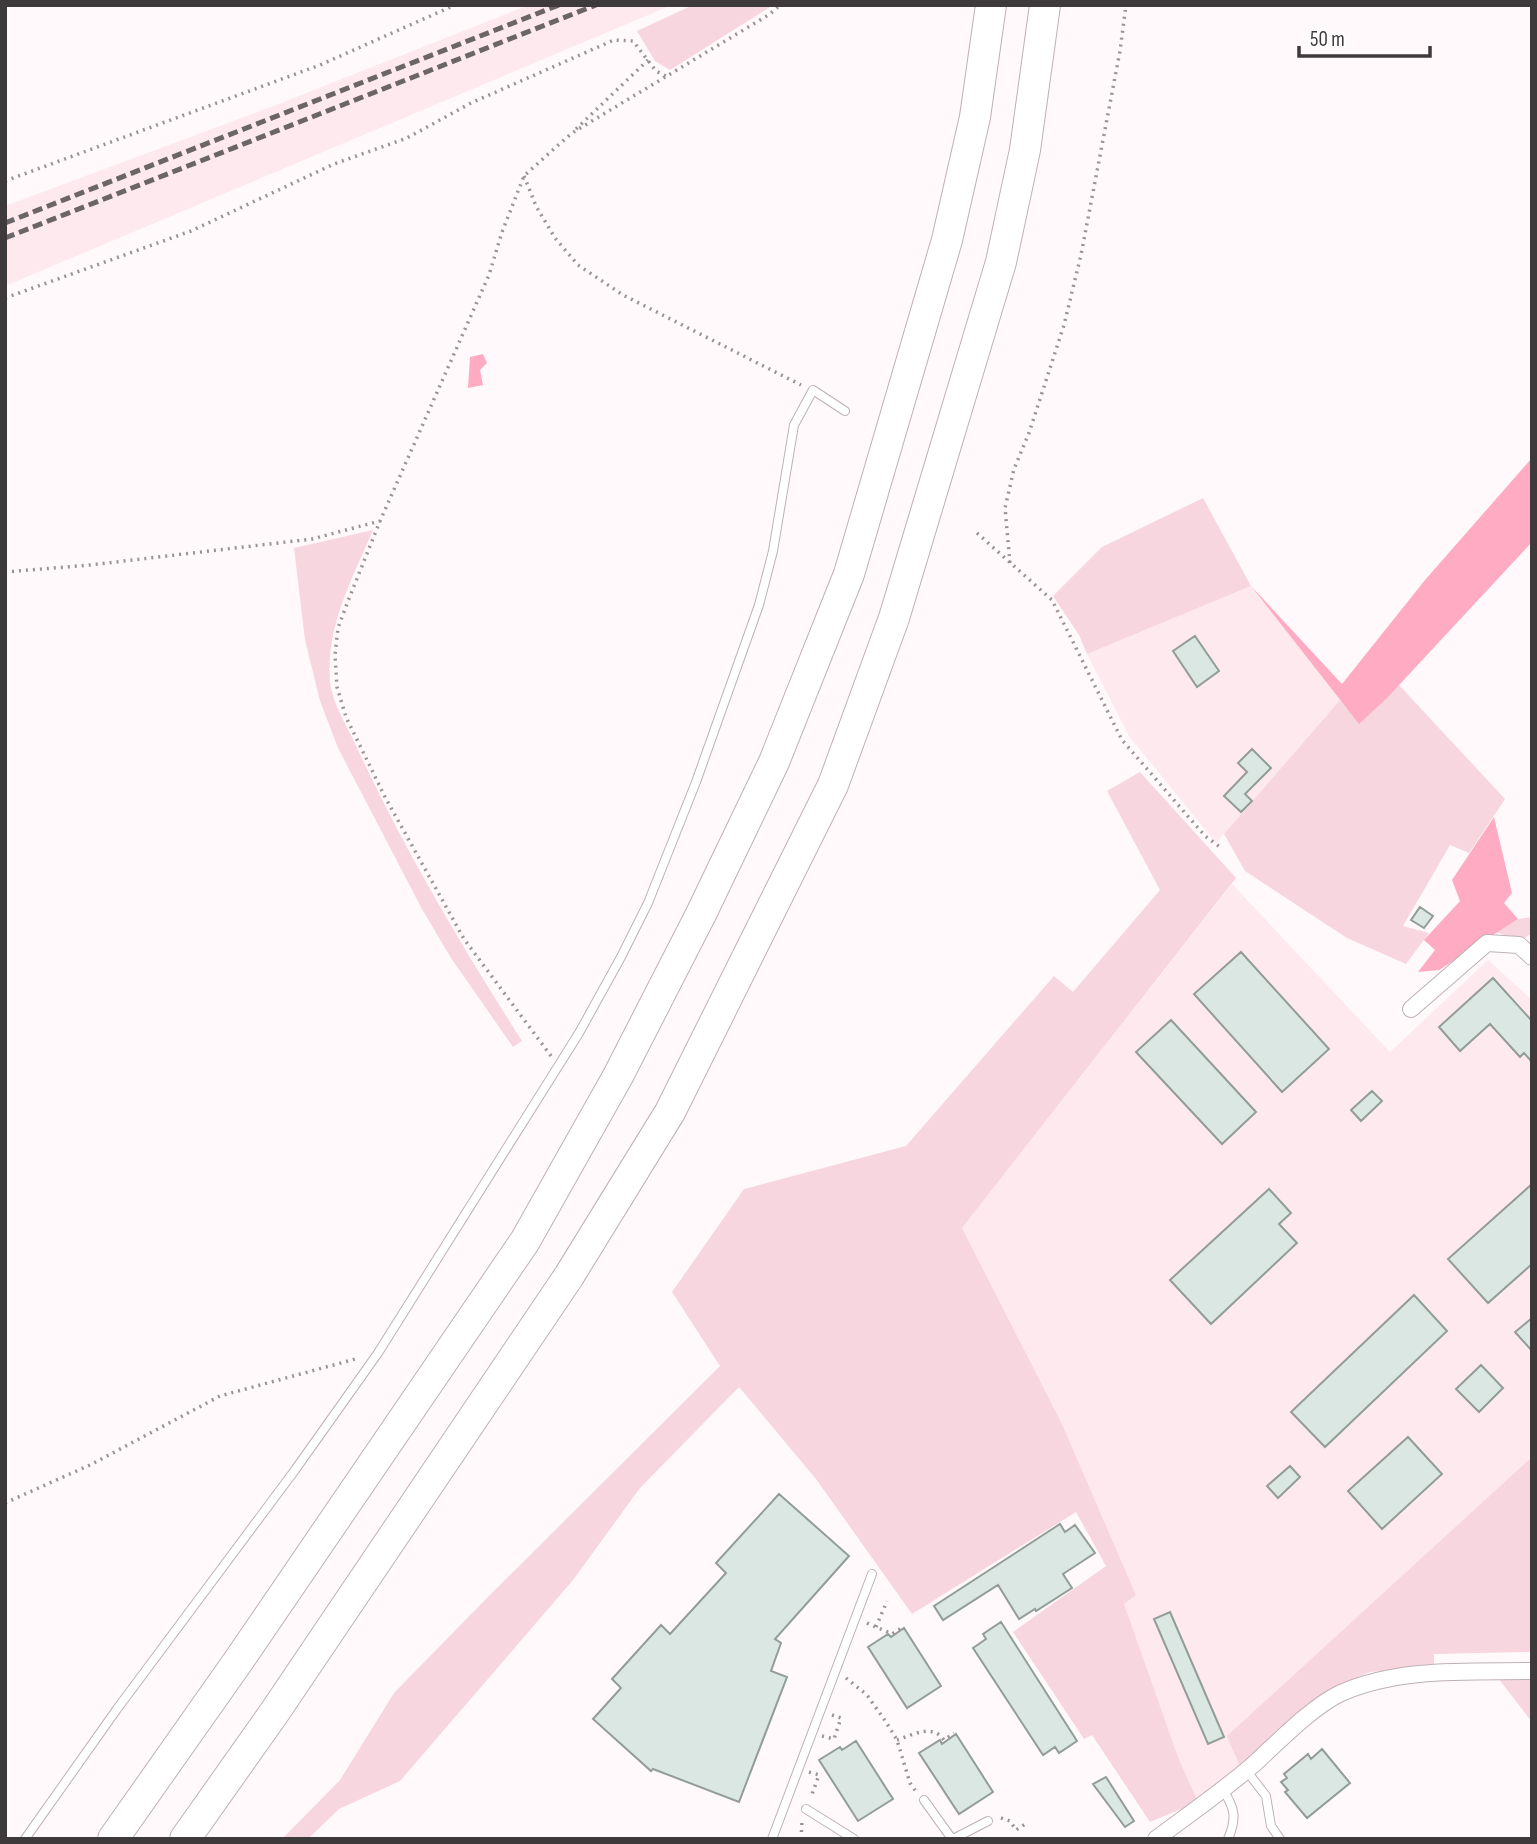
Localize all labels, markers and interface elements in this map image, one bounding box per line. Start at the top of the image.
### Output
scale bar [1299,14,1430,58]
text: 50 m [1310,27,1345,52]

